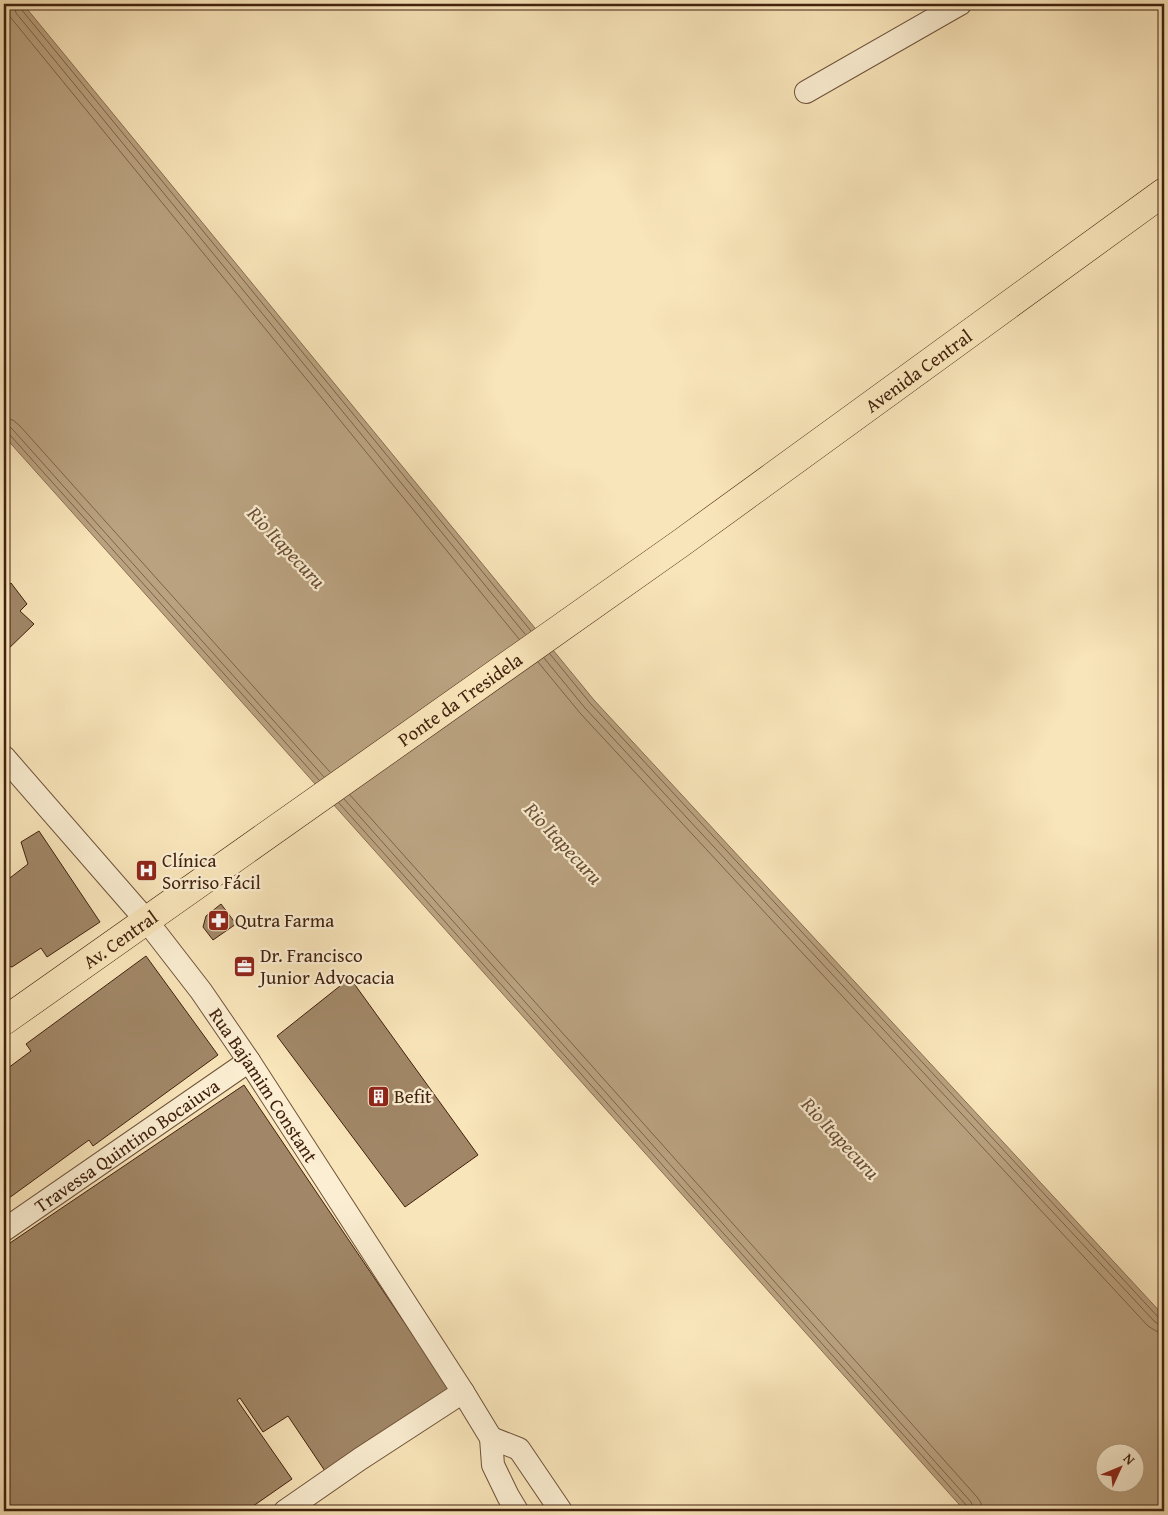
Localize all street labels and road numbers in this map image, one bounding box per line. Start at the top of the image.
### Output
street label: Avenida Central [859,322,978,419]
street label: Ponte da Tresidela [392,645,528,753]
street label: Av. Central [77,903,163,975]
street label: Rua Bajamim Constant [202,1002,325,1168]
street label: Travessa Quintino Bocaiuva [28,1072,225,1219]

